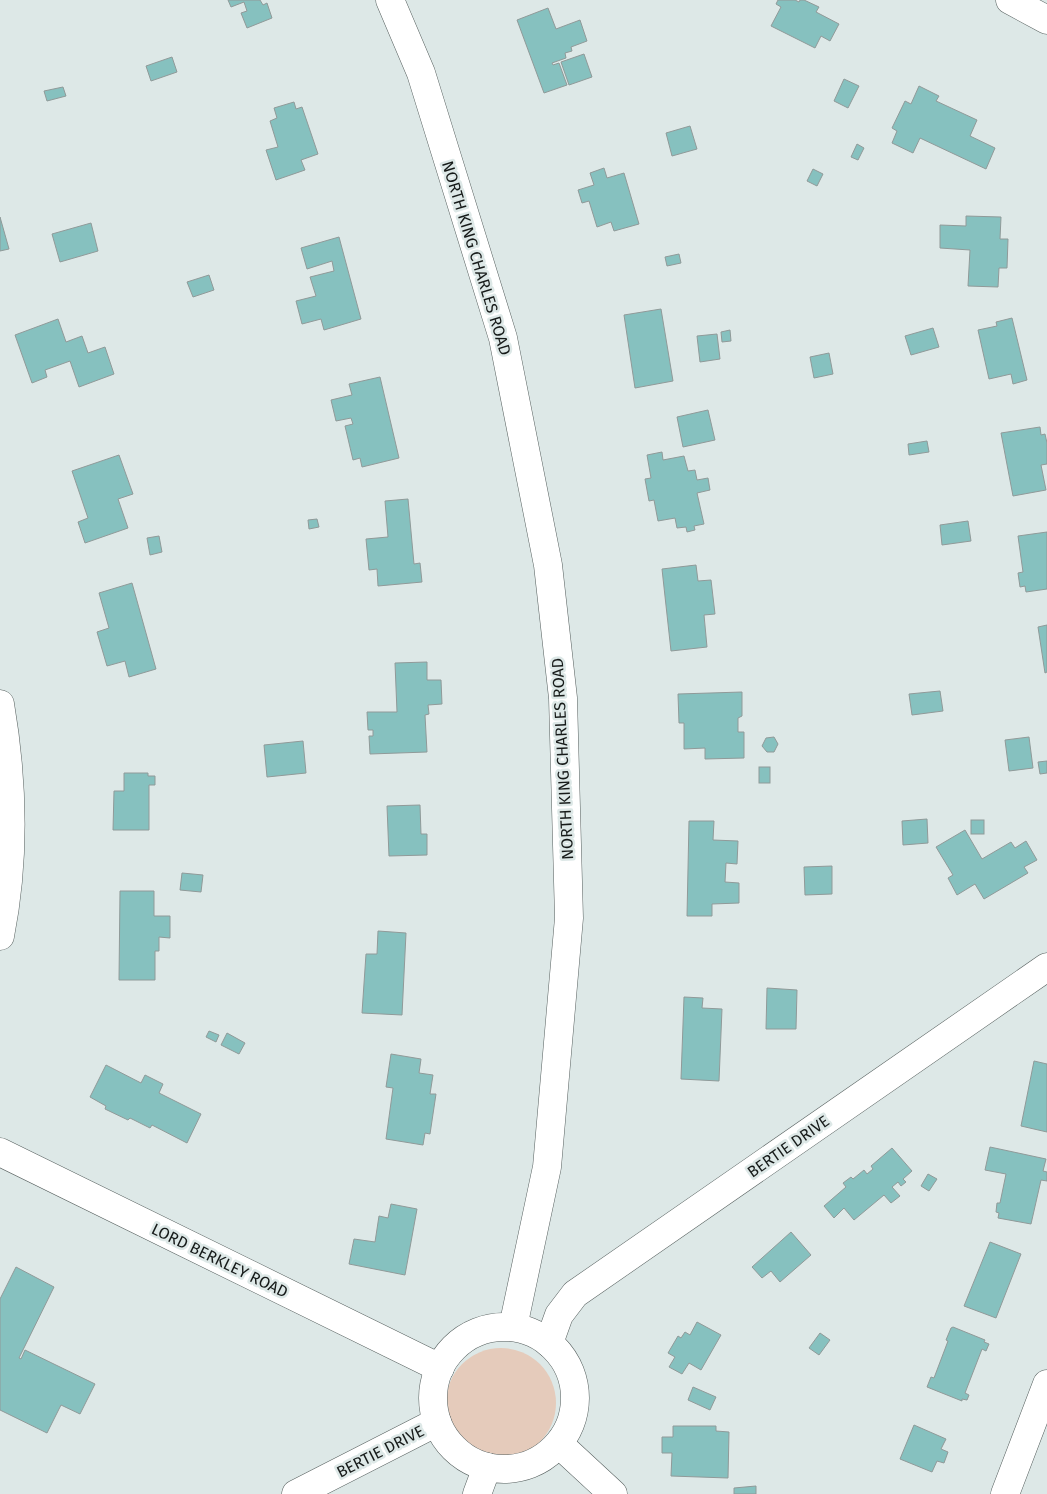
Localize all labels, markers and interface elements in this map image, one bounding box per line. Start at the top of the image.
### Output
street label: NORTH KING CHARLES ROAD [438,159,515,358]
street label: NORTH KING CHARLES ROAD [548,658,577,860]
street label: BERTIE DRIVE [744,1111,833,1182]
street label: LORD BERKLEY ROAD [148,1219,291,1302]
street label: BERTIE DRIVE [333,1421,427,1482]

